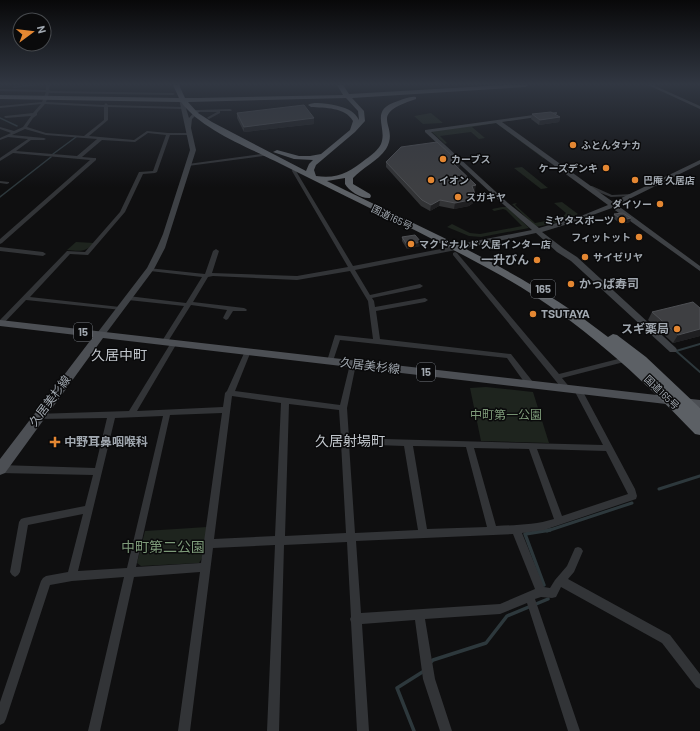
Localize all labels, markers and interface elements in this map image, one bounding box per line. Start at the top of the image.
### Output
north arrow [12,12,52,52]
text: N [35,24,49,35]
place label: ふとんタナカ [581,139,641,151]
marker: ふとんタナカ [568,140,578,150]
place label: カーブス [451,153,490,165]
marker: カーブス [438,154,448,164]
place label: ケーズデンキ [539,162,598,174]
marker: ケーズデンキ [601,163,611,173]
place label: イオン [439,174,469,186]
place label: 巴庵 久居店 [643,174,695,186]
marker: イオン [426,175,436,185]
marker: 巴庵 久居店 [630,175,640,185]
place label: スガキヤ [466,191,506,203]
marker: スガキヤ [453,192,463,202]
place label: ダイソー [612,198,652,210]
marker: ダイソー [655,199,665,209]
street label: 国道165号 [370,202,414,232]
place label: ミヤタスポーツ [544,214,614,226]
marker: ミヤタスポーツ [617,215,627,225]
place label: フィットット [571,231,631,243]
marker: フィットット [634,232,644,242]
place label: マクドナルド 久居インター店 [419,238,551,250]
marker: マクドナルド 久居インター店 [406,239,416,249]
place label: サイゼリヤ [593,251,643,263]
place label: 一升びん [481,252,529,266]
marker: サイゼリヤ [580,252,590,262]
marker: 一升びん [532,255,542,265]
place label: かっぱ寿司 [579,276,639,290]
marker: かっぱ寿司 [566,279,576,289]
road number: 165 [531,280,555,298]
place label: TSUTAYA [541,306,590,320]
marker: TSUTAYA [528,309,538,319]
place label: スギ薬局 [621,321,669,335]
road number: 15 [74,323,92,341]
marker: スギ薬局 [672,324,682,334]
district label: 久居中町 [91,346,147,363]
street label: 久居美杉線 [339,354,401,376]
road number: 15 [417,363,435,381]
street label: 久居美杉線 [26,372,73,429]
street label: 国道165号 [642,372,682,412]
park label: 中町第一公園 [470,407,542,421]
district label: 久居射場町 [315,432,385,449]
place label: 中野耳鼻咽喉科 [64,434,148,448]
marker: 中野耳鼻咽喉科 [49,436,61,448]
park label: 中町第二公園 [121,538,205,555]

